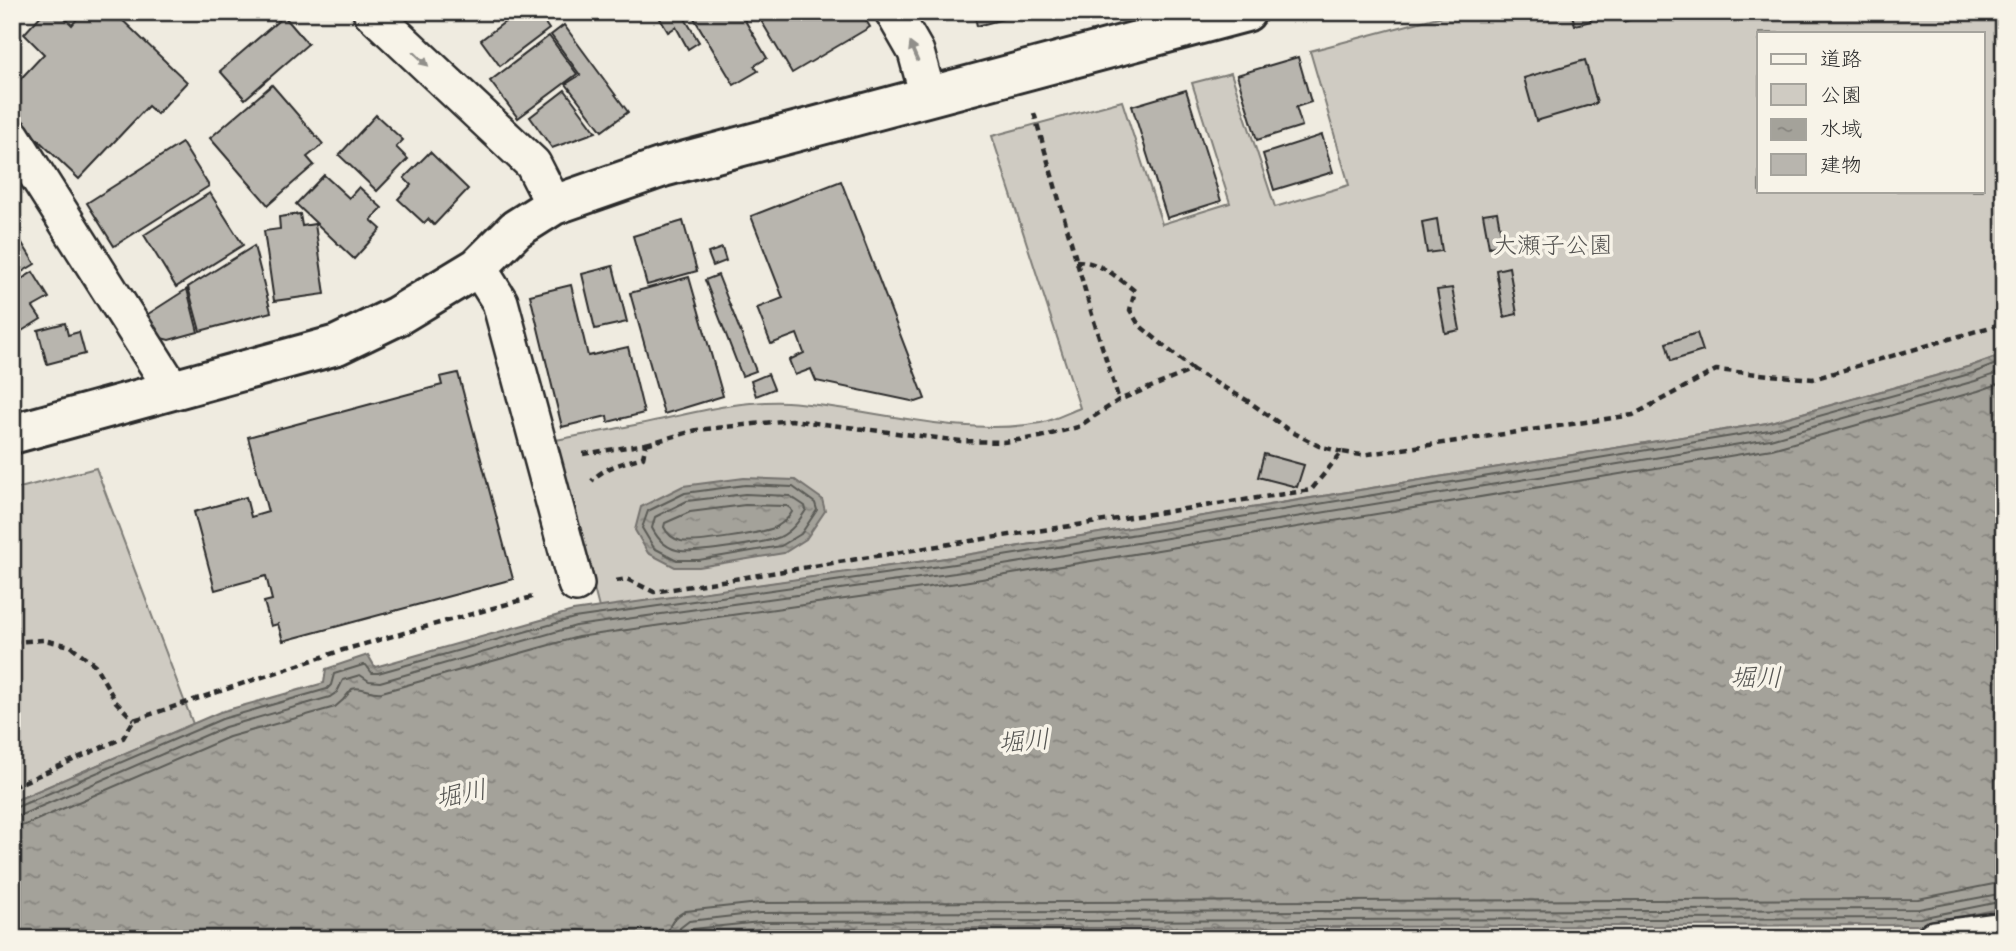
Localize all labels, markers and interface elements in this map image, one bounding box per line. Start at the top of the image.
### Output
legend [1757,32,1984,192]
one-way arrow [909,41,920,62]
text: 道路 [1820,44,1862,73]
one-way arrow [412,51,430,67]
text: 公園 [1820,80,1862,109]
text: 水域 [1820,114,1862,143]
text: 建物 [1820,150,1862,179]
park label: 大瀬子公園 [1493,228,1613,260]
water label: 堀川 [1730,659,1782,694]
water label: 堀川 [997,720,1051,760]
water label: 堀川 [432,770,490,816]

